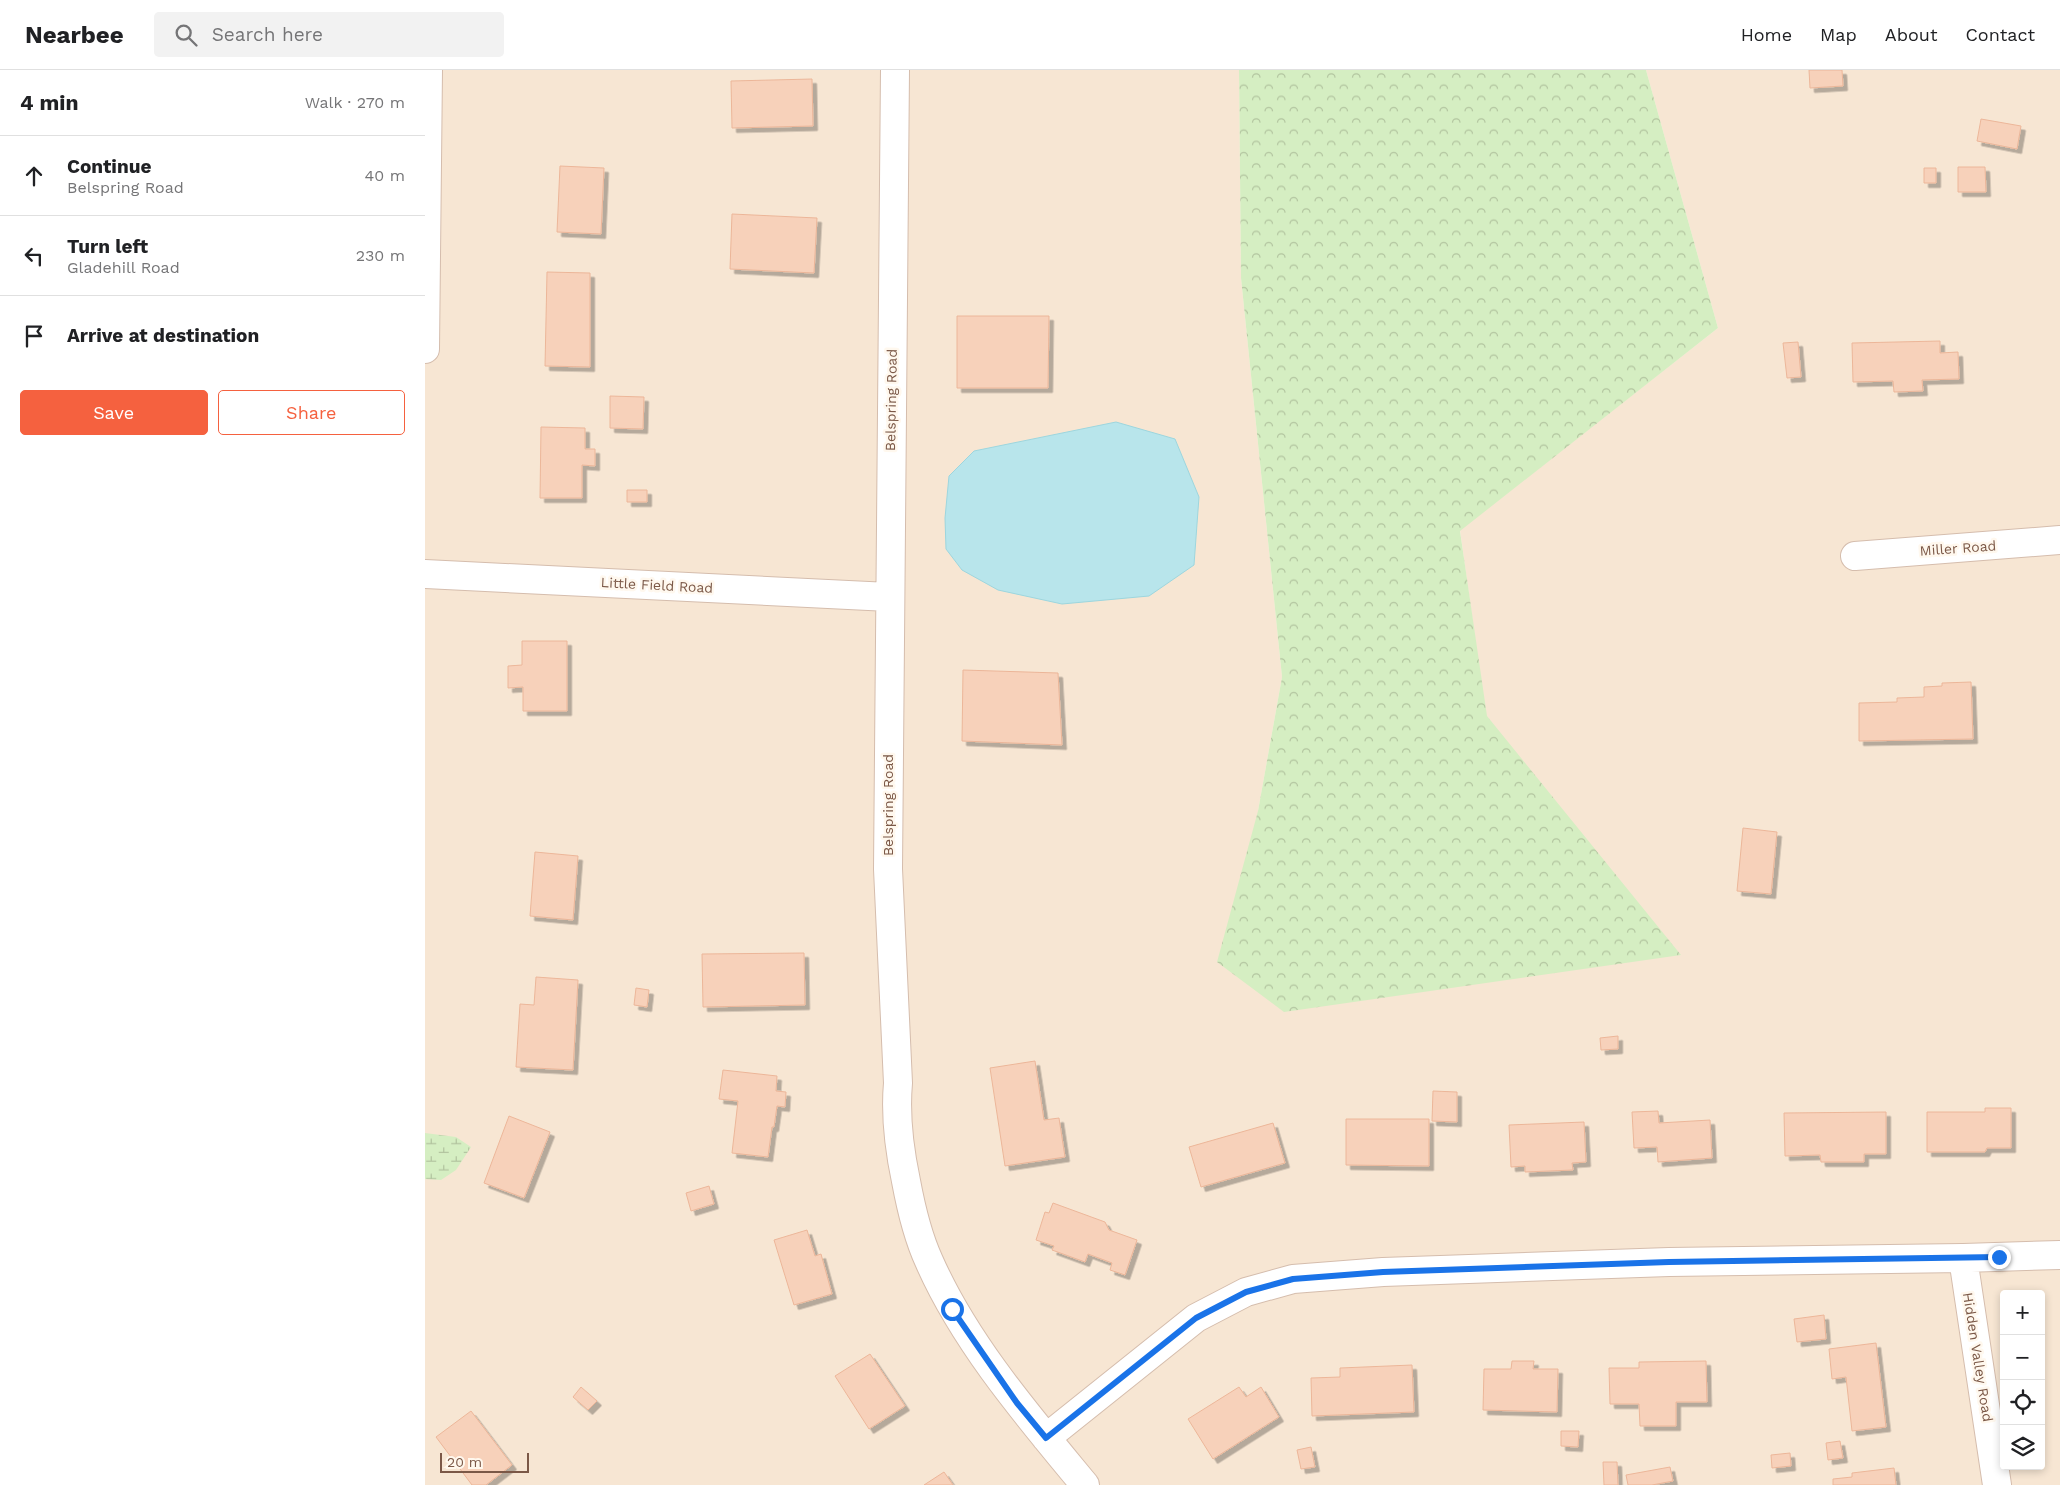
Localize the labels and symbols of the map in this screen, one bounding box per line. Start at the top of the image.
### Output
street label: Belspring Road [882,349,900,451]
street label: Miller Road [1919,537,1997,559]
street label: Little Field Road [600,574,714,596]
street label: Belspring Road [880,754,896,856]
route end [1988,1246,2011,1269]
street label: Hidden Valley Road [1960,1291,1996,1423]
route start [941,1298,964,1321]
scale bar [440,1450,529,1473]

